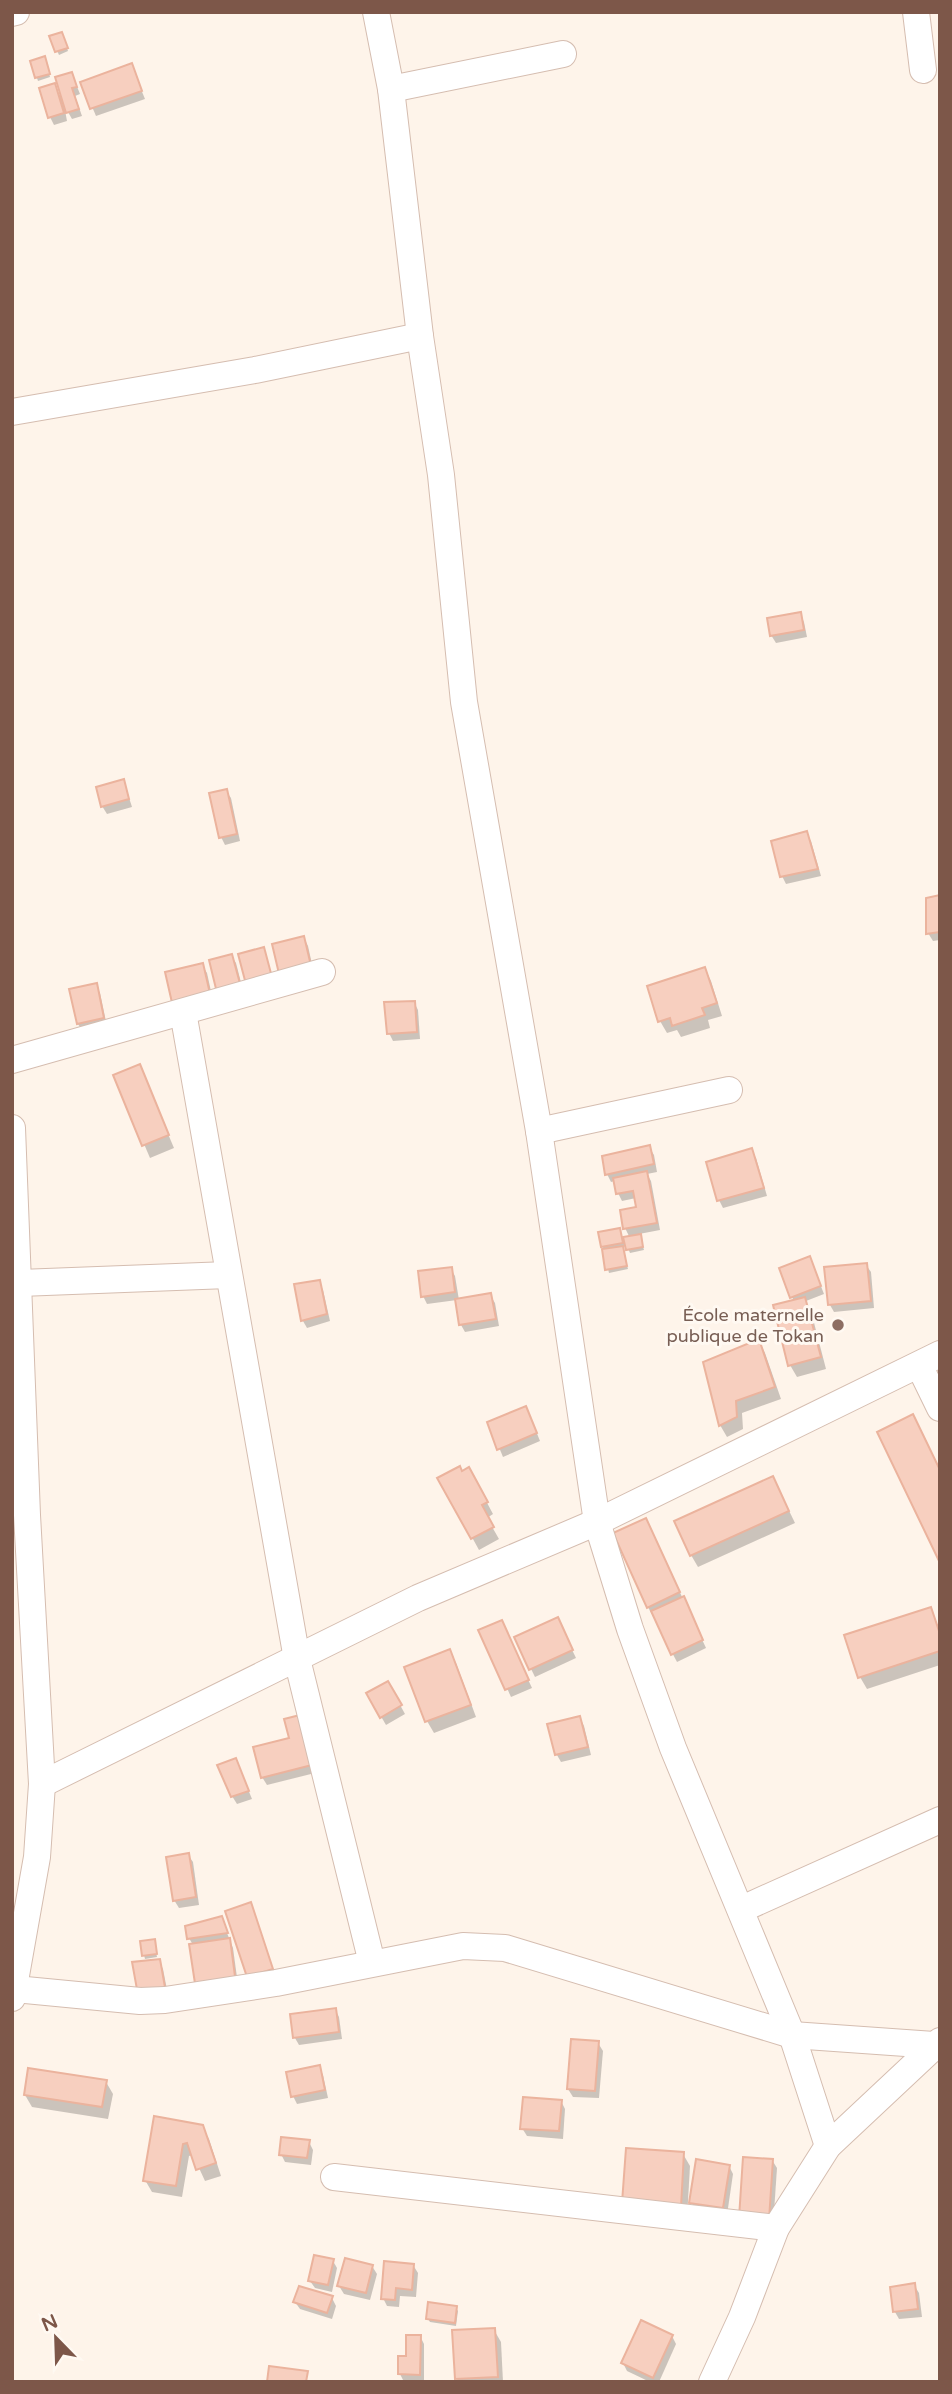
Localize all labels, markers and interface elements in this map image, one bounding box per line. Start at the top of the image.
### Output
place label: École maternelle publique de Tokan [666,1304,824,1347]
marker: École maternelle publique de Tokan [830,1317,846,1333]
north arrow [21,2303,91,2373]
text: N [38,2310,61,2336]

